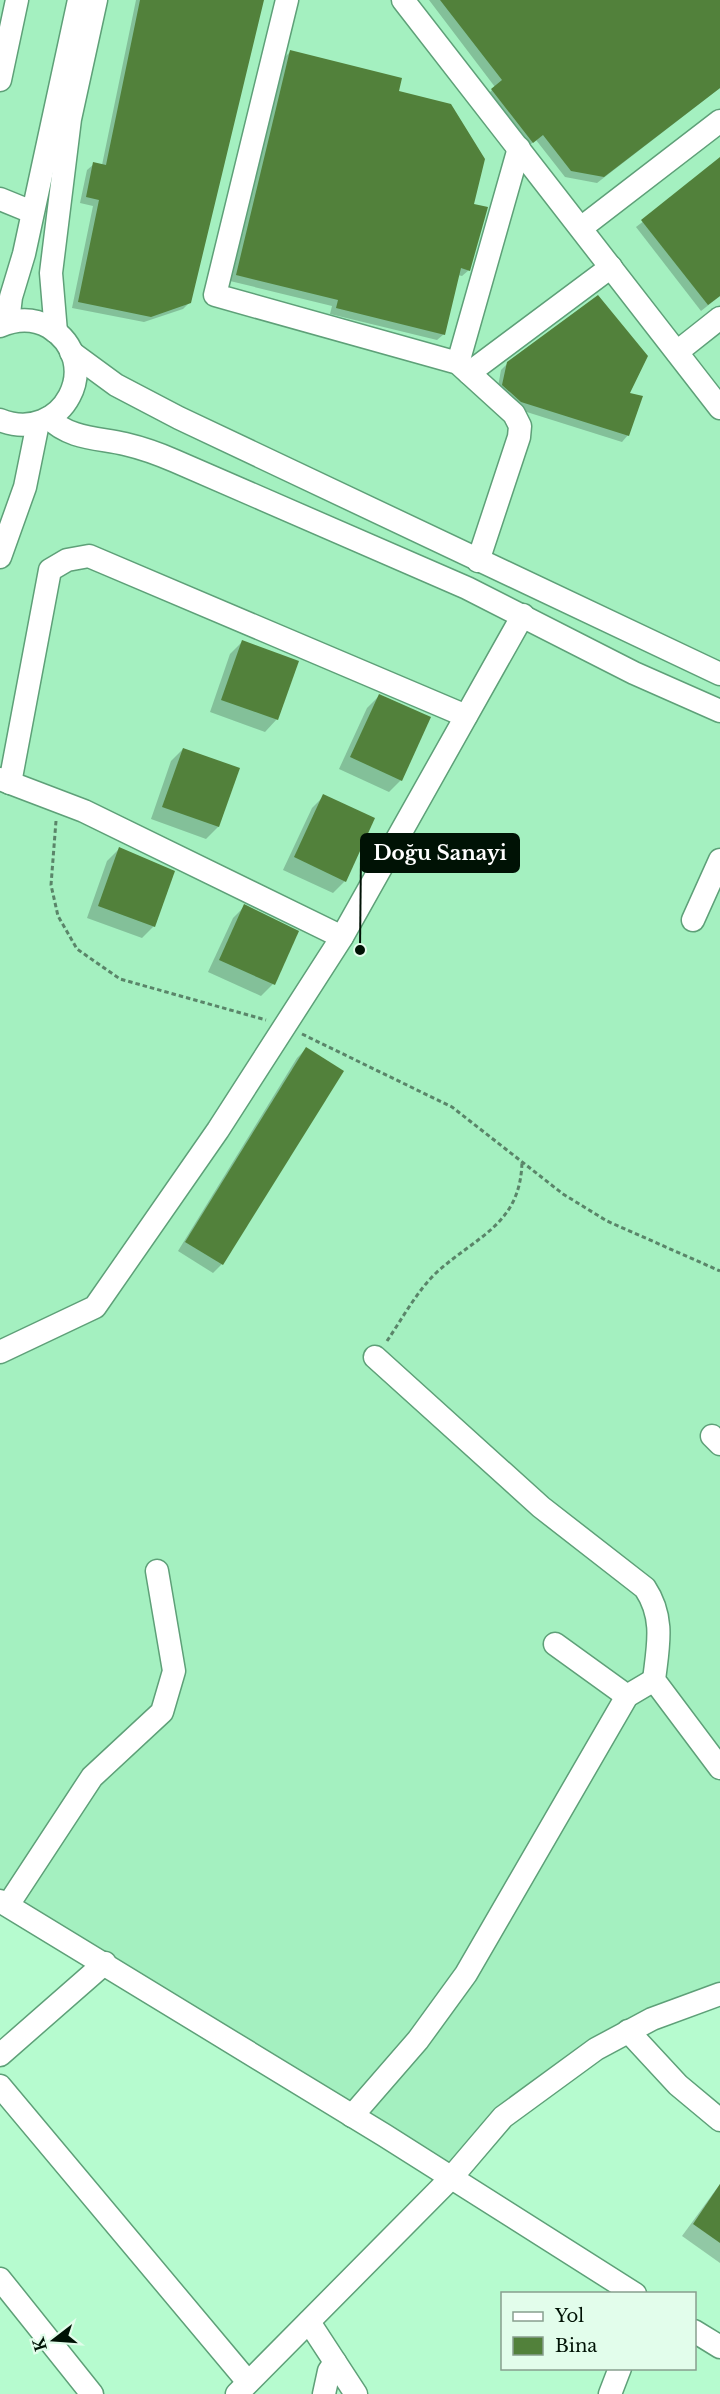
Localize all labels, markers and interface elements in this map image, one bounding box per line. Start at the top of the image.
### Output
callout: Doğu Sanayi [361,834,519,872]
text: Doğu Sanayi [373,841,507,865]
legend [501,2292,696,2370]
text: Yol [554,2305,584,2327]
north arrow [24,2310,84,2370]
text: K [28,2334,51,2354]
text: Bina [555,2335,597,2357]

